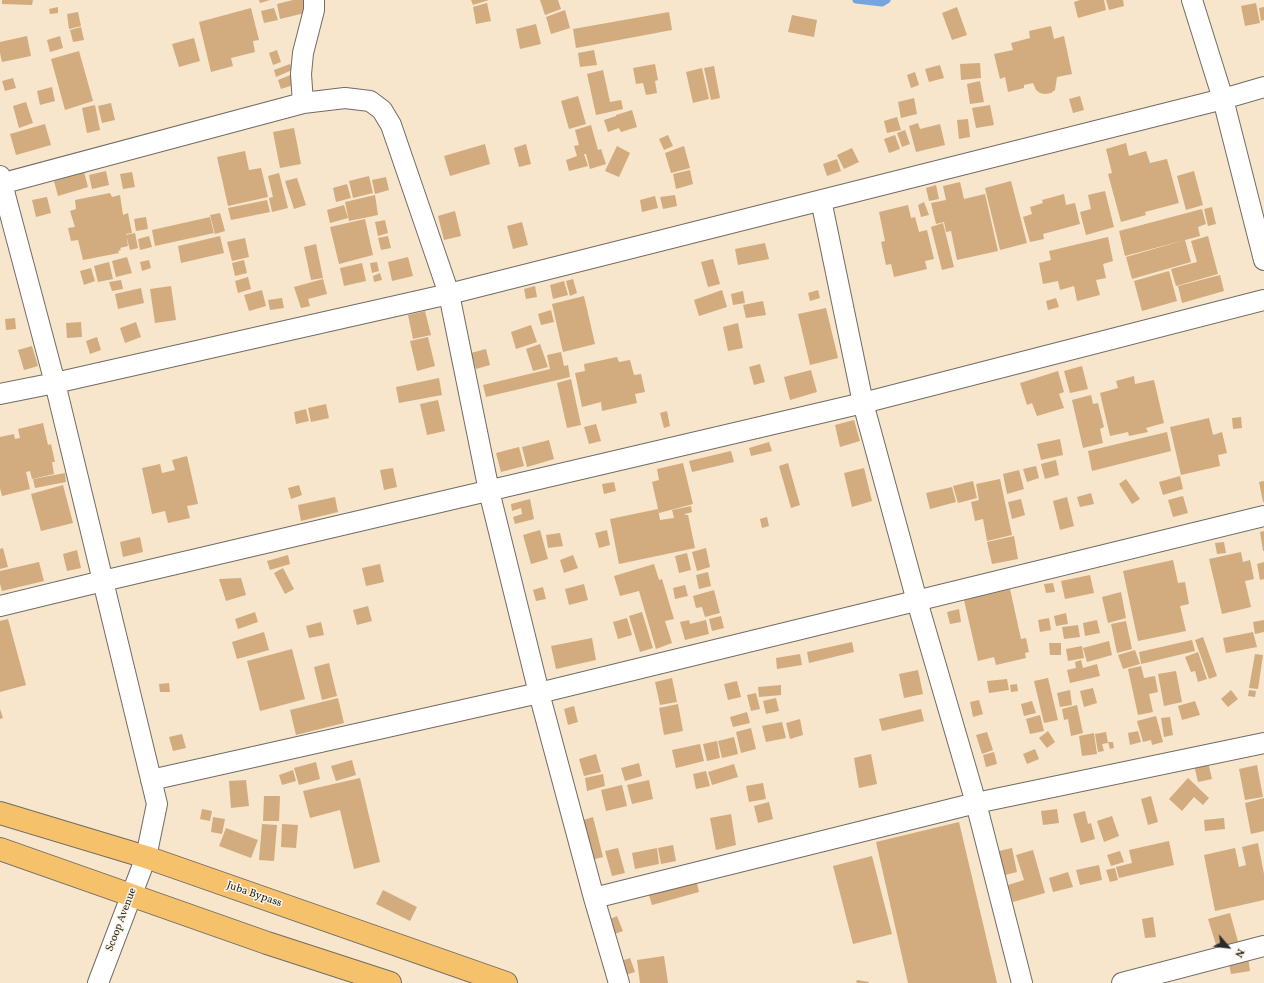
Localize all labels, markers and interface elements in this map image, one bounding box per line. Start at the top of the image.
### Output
street label: Juba Bypass [225,879,283,911]
street label: Scoop Avenue [104,886,140,954]
north arrow [1208,927,1248,967]
text: N [1231,946,1248,960]

